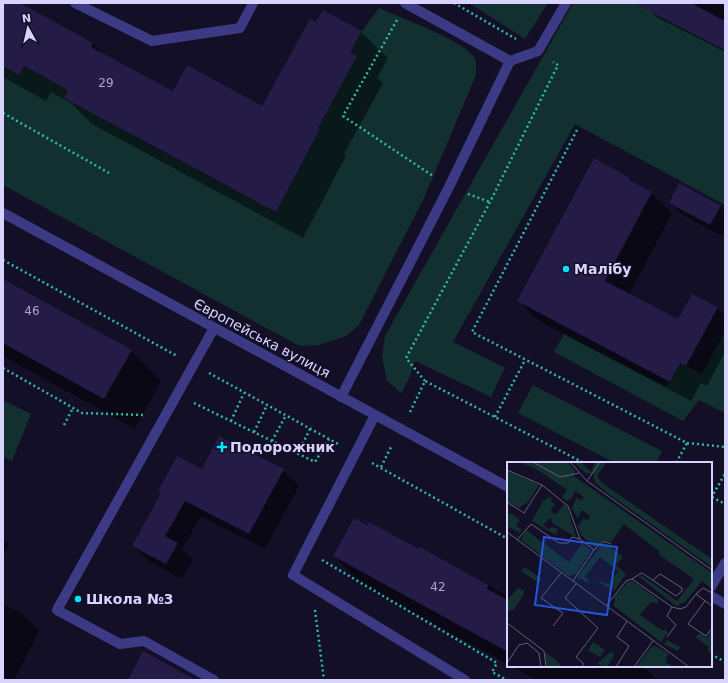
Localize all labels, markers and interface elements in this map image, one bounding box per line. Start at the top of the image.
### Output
north arrow [8,8,48,48]
text: N [21,12,32,26]
house number: 29 [98,76,114,90]
place label: Малібу [574,261,631,277]
marker: Малібу [561,264,571,274]
street label: Європейська вулиця [191,295,333,381]
house number: 46 [24,304,40,318]
place label: Подорожник [230,439,335,455]
marker: Подорожник [217,442,227,452]
inset map [507,462,712,667]
house number: 42 [430,580,446,594]
place label: Школа №3 [86,591,174,607]
marker: Школа №3 [73,594,83,604]

